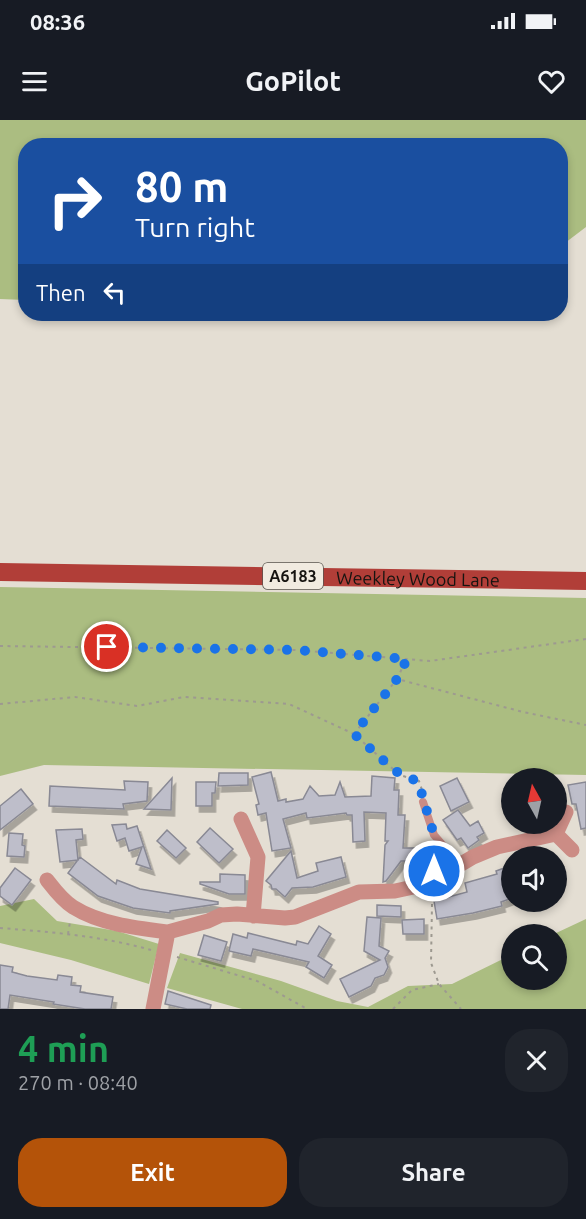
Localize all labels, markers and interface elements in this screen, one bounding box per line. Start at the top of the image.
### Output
text: 08:36 [30,9,85,34]
icon: menu [18,65,51,98]
icon: heart [535,65,568,98]
text: GoPilot [245,66,341,96]
icon: right [36,162,114,240]
text: 80 m [135,163,229,210]
text: Turn right [135,212,255,242]
icon: left [98,276,131,309]
text: Then [36,280,86,305]
road number: A6183 [263,563,323,589]
street label: Weekley Wood Lane [336,567,500,590]
pin [81,621,132,672]
icon: arrive [90,630,123,663]
north arrow [501,768,567,834]
map controls [501,768,567,990]
position arrow [402,839,466,903]
button: sound [501,846,567,912]
button: search [501,924,567,990]
text: 4 min [18,1028,109,1069]
button: close [505,1029,568,1092]
text: 270 m · 08:40 [18,1071,138,1094]
button: Exit [18,1138,287,1207]
button: Share [299,1138,568,1207]

